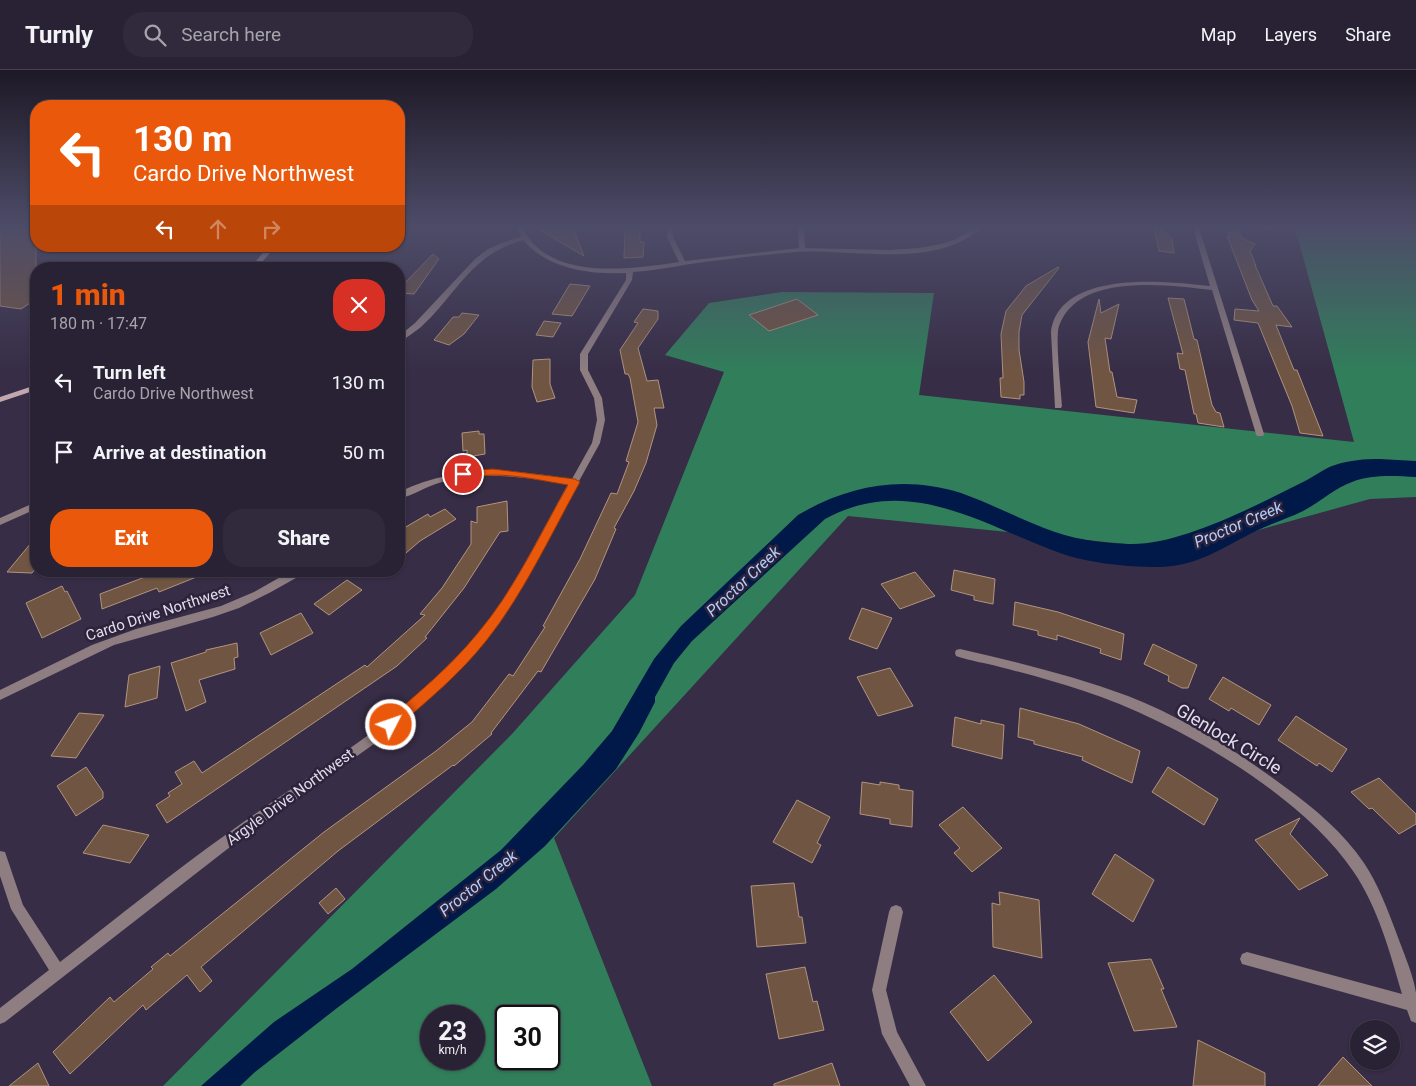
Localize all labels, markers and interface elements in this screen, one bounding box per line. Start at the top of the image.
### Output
search box [123,12,473,57]
text: Turnly [25,21,93,49]
icon: search [141,21,169,49]
text: Search here [181,23,281,46]
text: Map [1201,24,1236,45]
text: Layers [1264,24,1317,45]
text: Share [1345,24,1391,45]
text: 130 m [133,119,232,160]
icon: left [50,120,115,185]
text: Cardo Drive Northwest [133,161,354,186]
icon: left [151,215,179,243]
icon: ahead [204,215,232,243]
icon: right [257,215,285,243]
text: 1 min [50,277,126,312]
button: close [333,279,385,331]
text: 180 m · 17:47 [50,314,147,333]
text: Turn left [93,361,166,384]
icon: left [50,368,78,396]
text: 130 m [332,371,385,394]
text: Cardo Drive Northwest [93,384,254,403]
icon: arrive [50,438,78,466]
text: Arrive at destination [93,441,266,464]
text: 50 m [342,441,385,464]
pin [442,453,484,495]
icon: arrive [449,460,477,488]
water label: Proctor Creek [1191,497,1286,552]
button: Exit [50,509,213,567]
button: Share [223,509,385,567]
water label: Proctor Creek [702,541,785,620]
street label: Cardo Drive Northwest [84,581,233,645]
position arrow [364,698,416,750]
street label: Glenlock Circle [1173,699,1286,778]
street label: Argyle Drive Northwest [223,745,357,849]
water label: Proctor Creek [436,846,522,920]
speed limit sign: 30 [495,1005,560,1070]
text: 23 [438,1017,467,1046]
map controls [1350,1020,1400,1070]
button: layers [1350,1020,1400,1070]
text: km/h [438,1043,467,1057]

